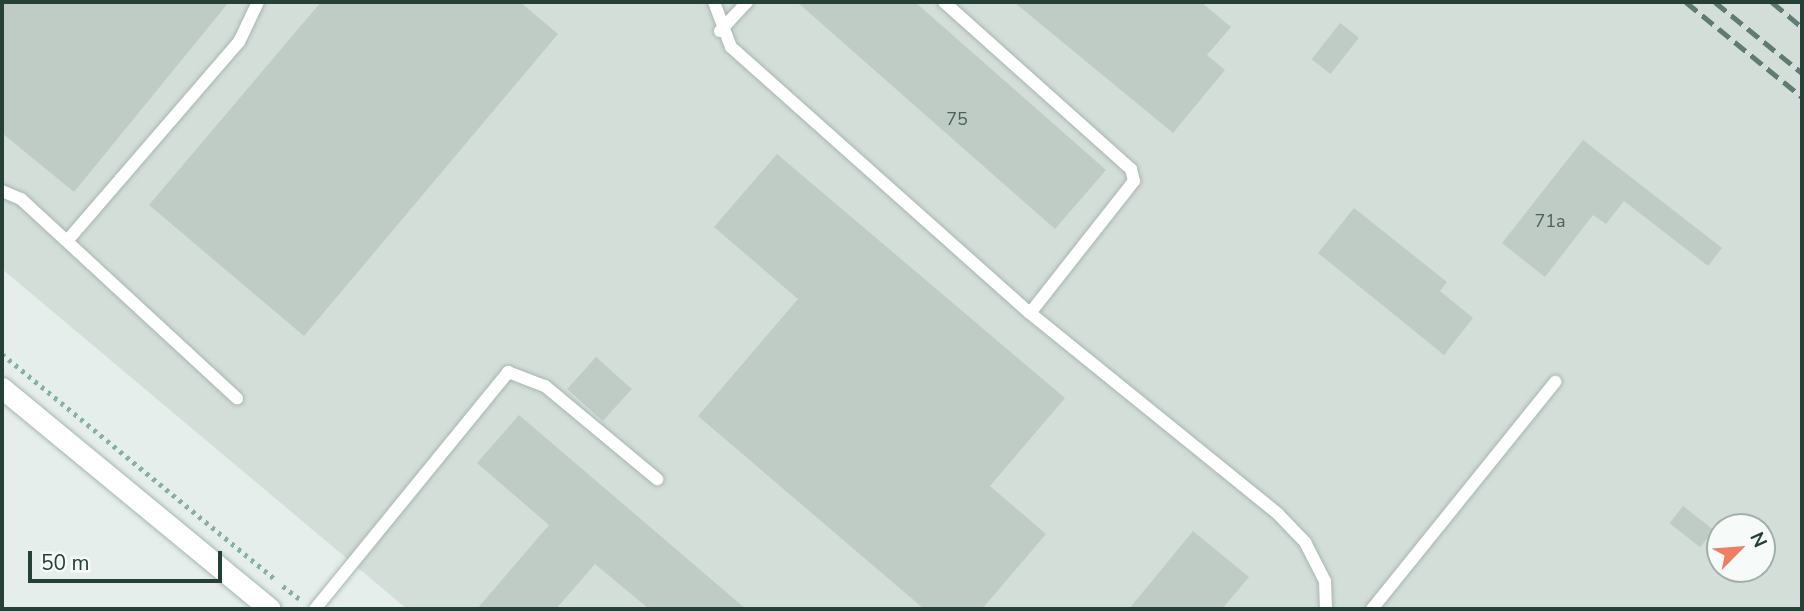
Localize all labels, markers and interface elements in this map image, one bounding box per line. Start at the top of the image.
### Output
house number: 75 [946,108,968,130]
house number: 71a [1534,210,1566,232]
north arrow [1706,513,1776,583]
text: N [1743,528,1773,552]
scale bar [32,538,226,582]
text: 50 m [41,549,90,577]

